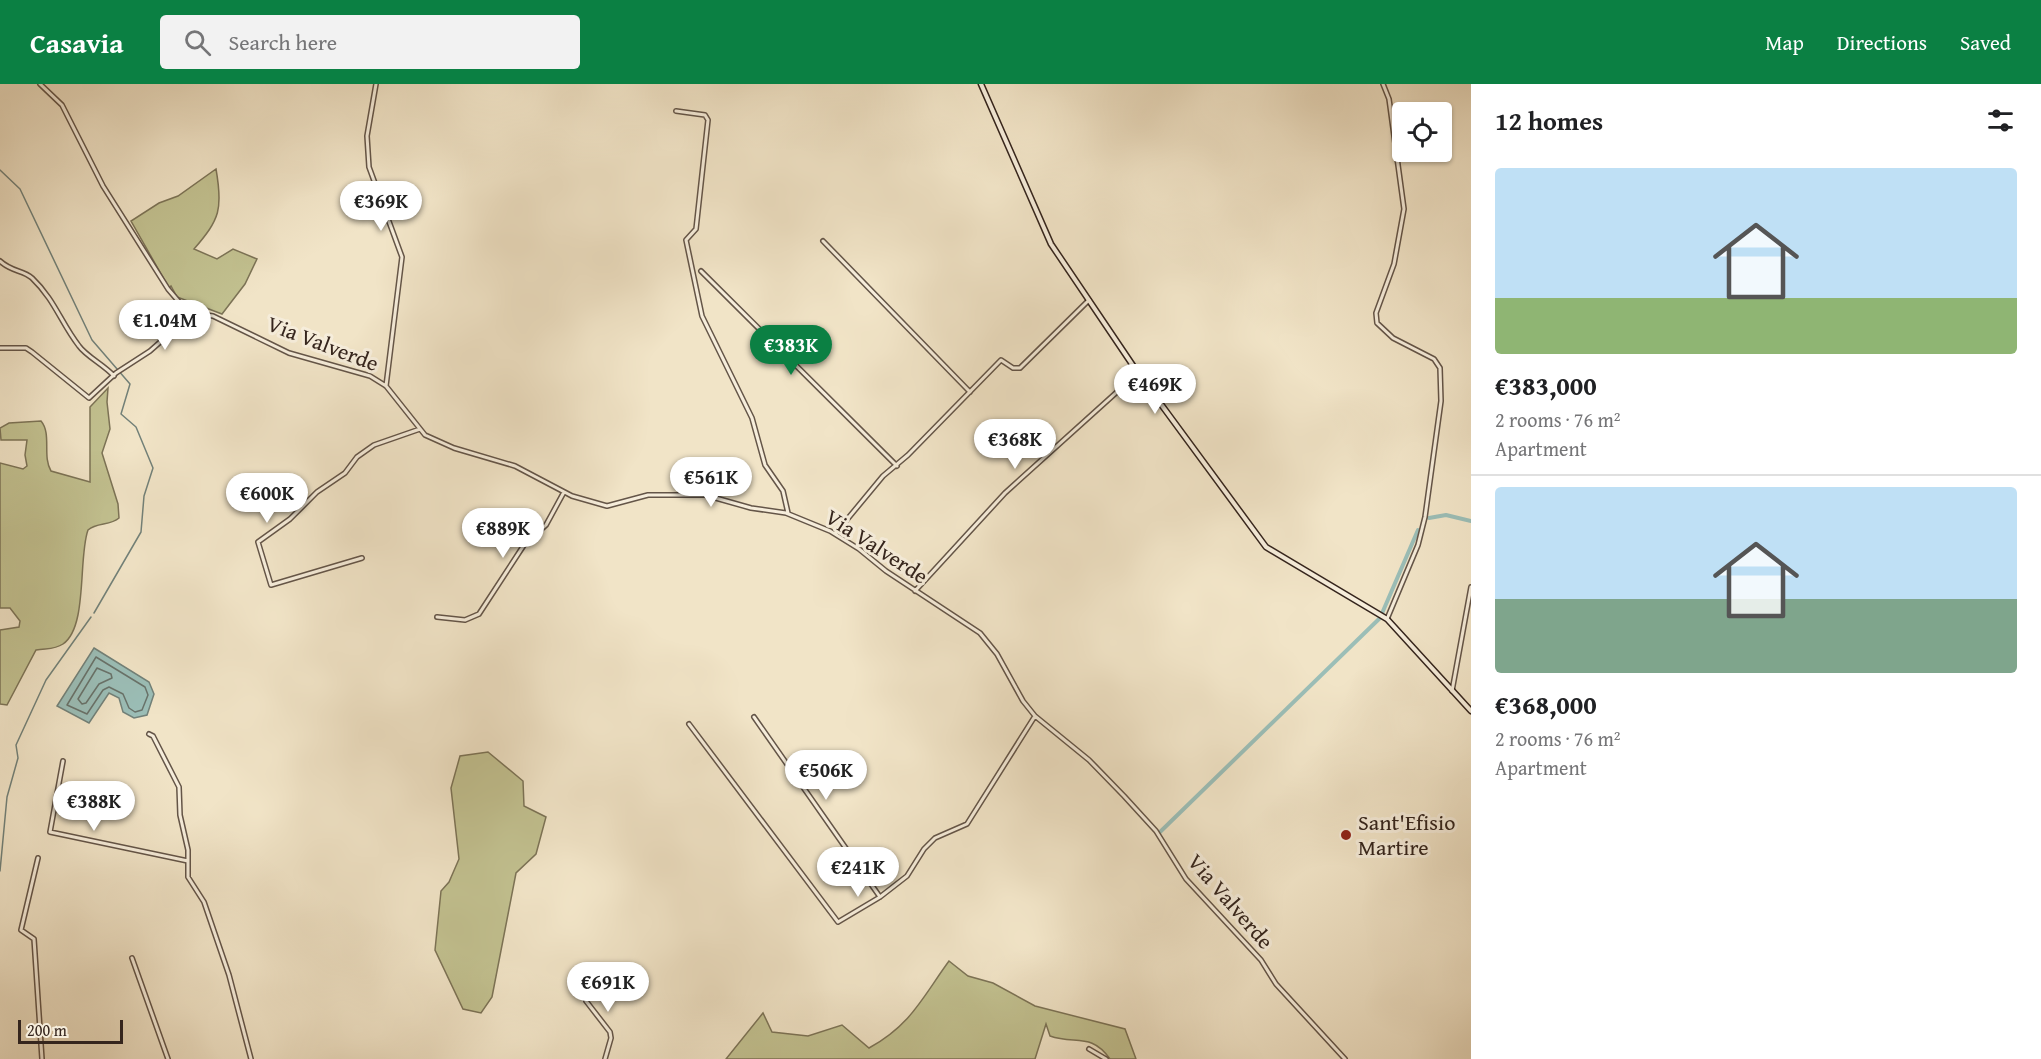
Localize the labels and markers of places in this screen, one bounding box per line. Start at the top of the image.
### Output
pin: €369K [339,181,423,232]
pin: €1.04M [116,300,214,351]
pin: €383K [749,325,833,376]
pin: €469K [1113,364,1197,415]
pin: €368K [973,419,1057,470]
pin: €561K [669,457,753,508]
pin: €600K [225,473,309,524]
pin: €889K [461,508,545,559]
pin: €506K [784,750,868,801]
pin: €388K [52,781,136,832]
place label: Sant'Efisio Martire [1358,806,1455,863]
marker: Sant'Efisio Martire [1339,828,1353,842]
pin: €241K [816,847,900,898]
pin: €691K [566,962,650,1013]

